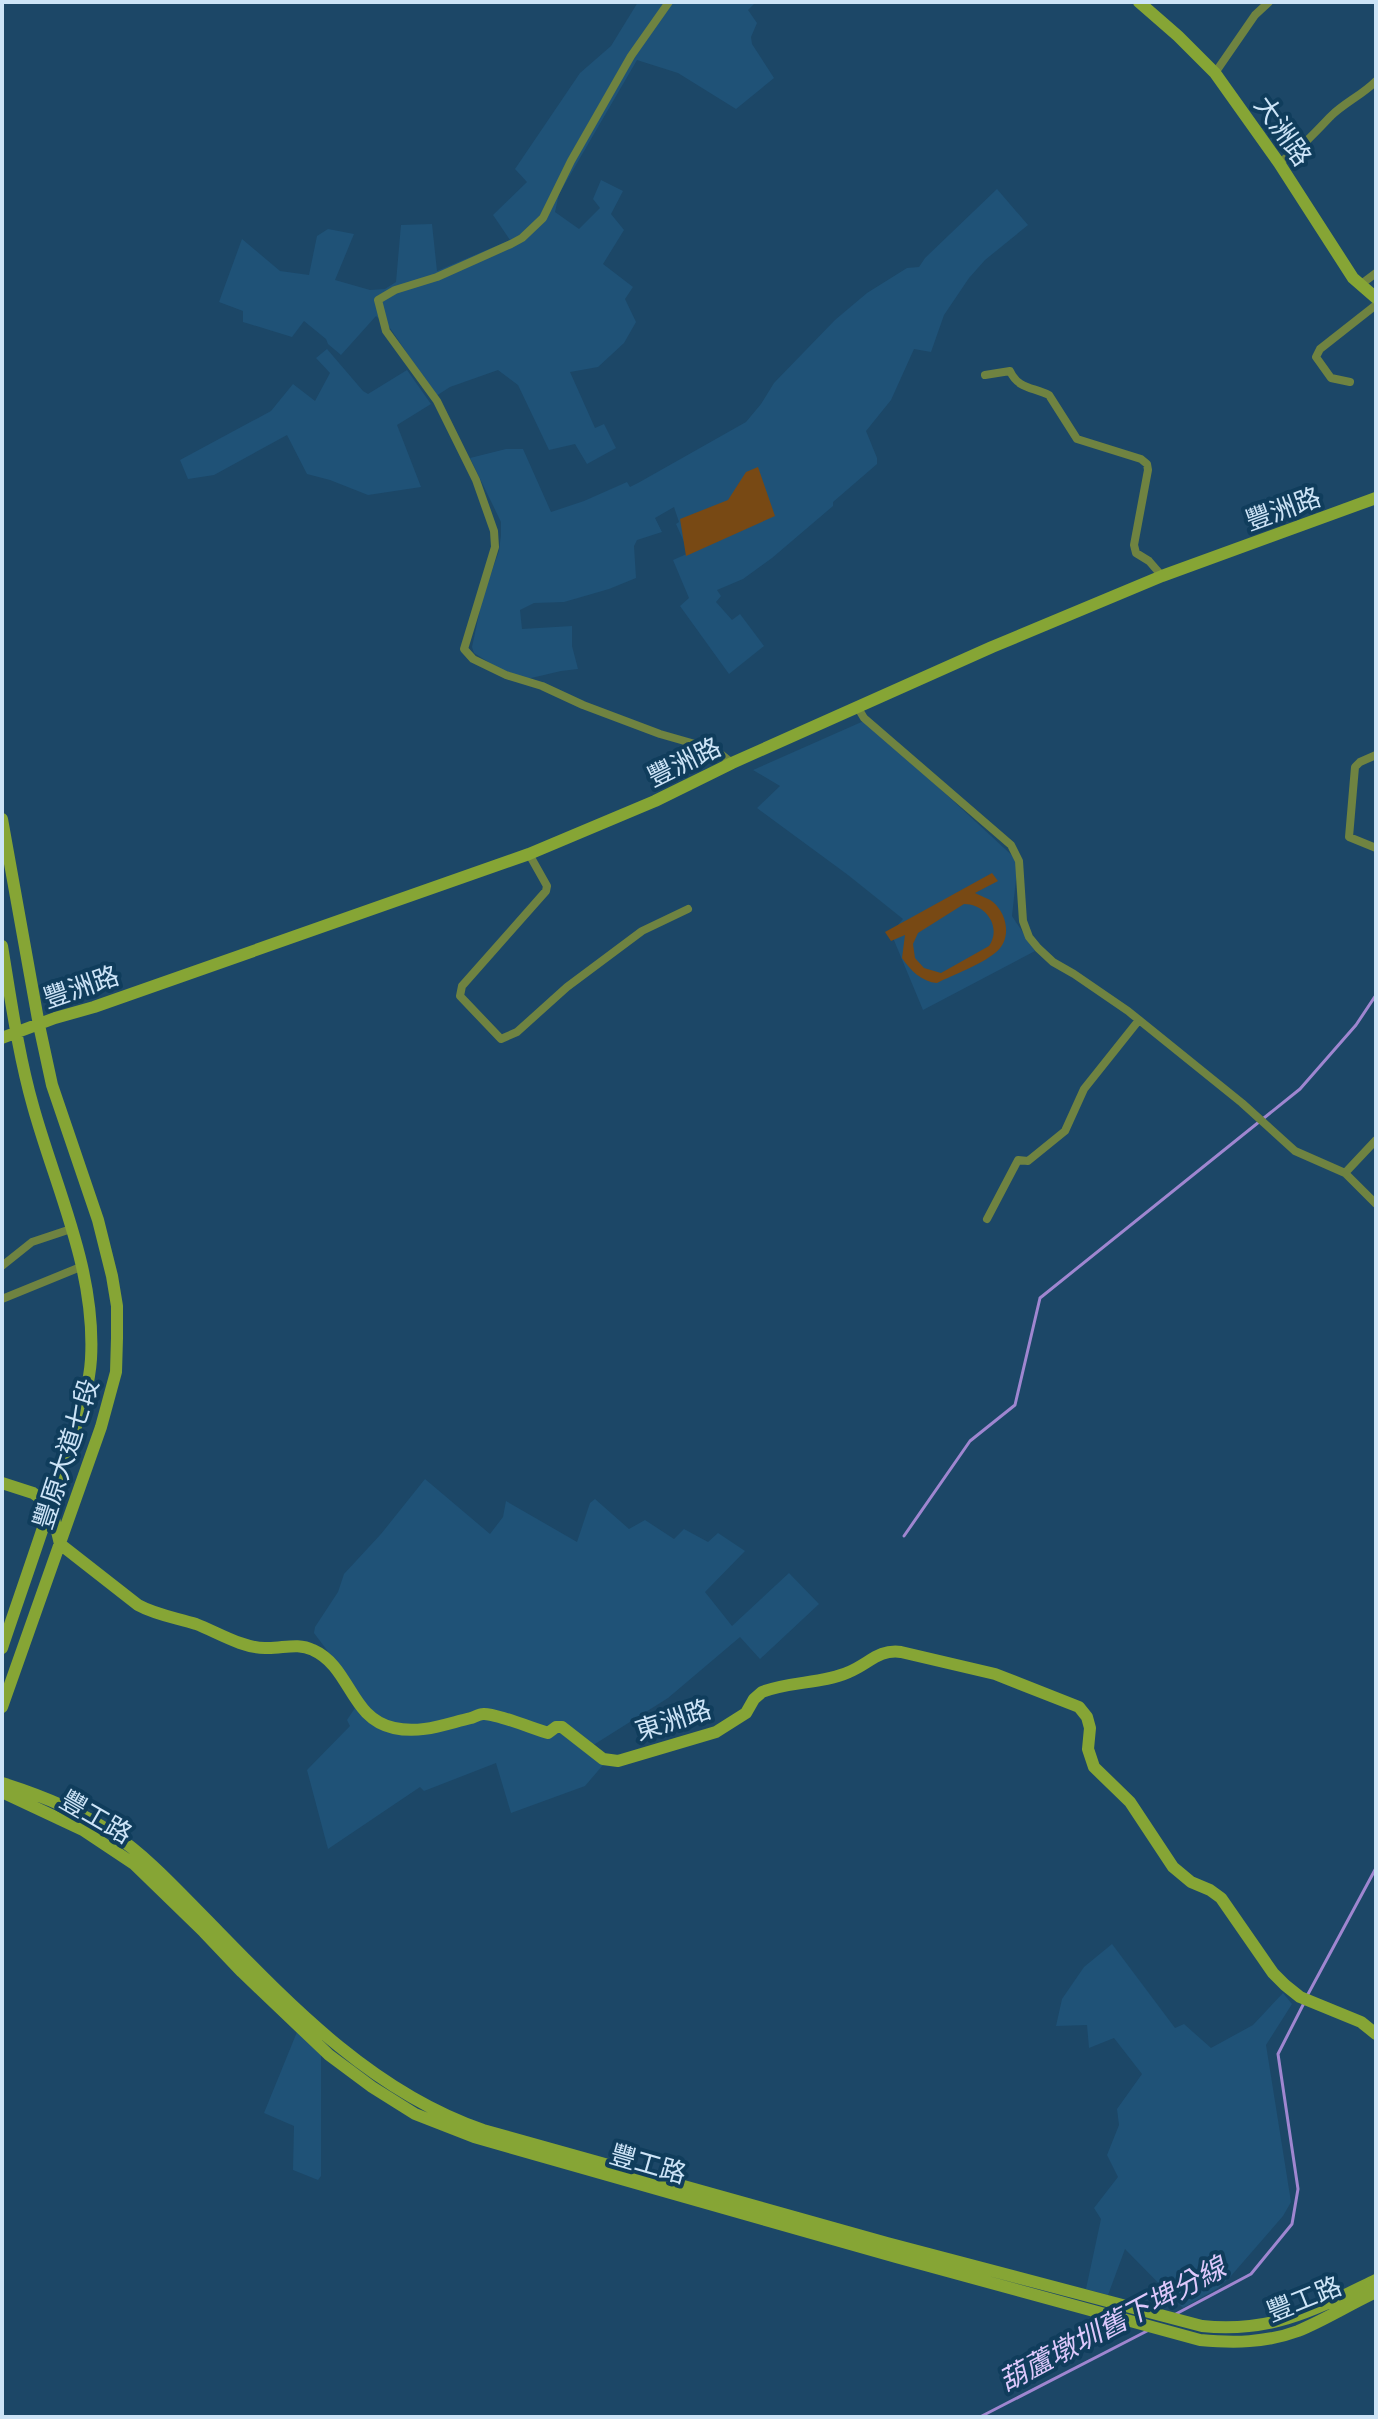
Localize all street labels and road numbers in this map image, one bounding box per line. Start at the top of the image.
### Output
street label: 大洲路 [1248,90,1318,172]
street label: 豐洲路 [1241,481,1325,537]
street label: 豐洲路 [642,731,726,793]
street label: 豐洲路 [39,959,123,1015]
street label: 豐原大道七段 [27,1375,105,1533]
street label: 東洲路 [631,1693,715,1747]
street label: 豐工路 [54,1784,138,1850]
street label: 豐工路 [606,2138,690,2190]
street label: 豐工路 [1262,2270,1346,2328]

